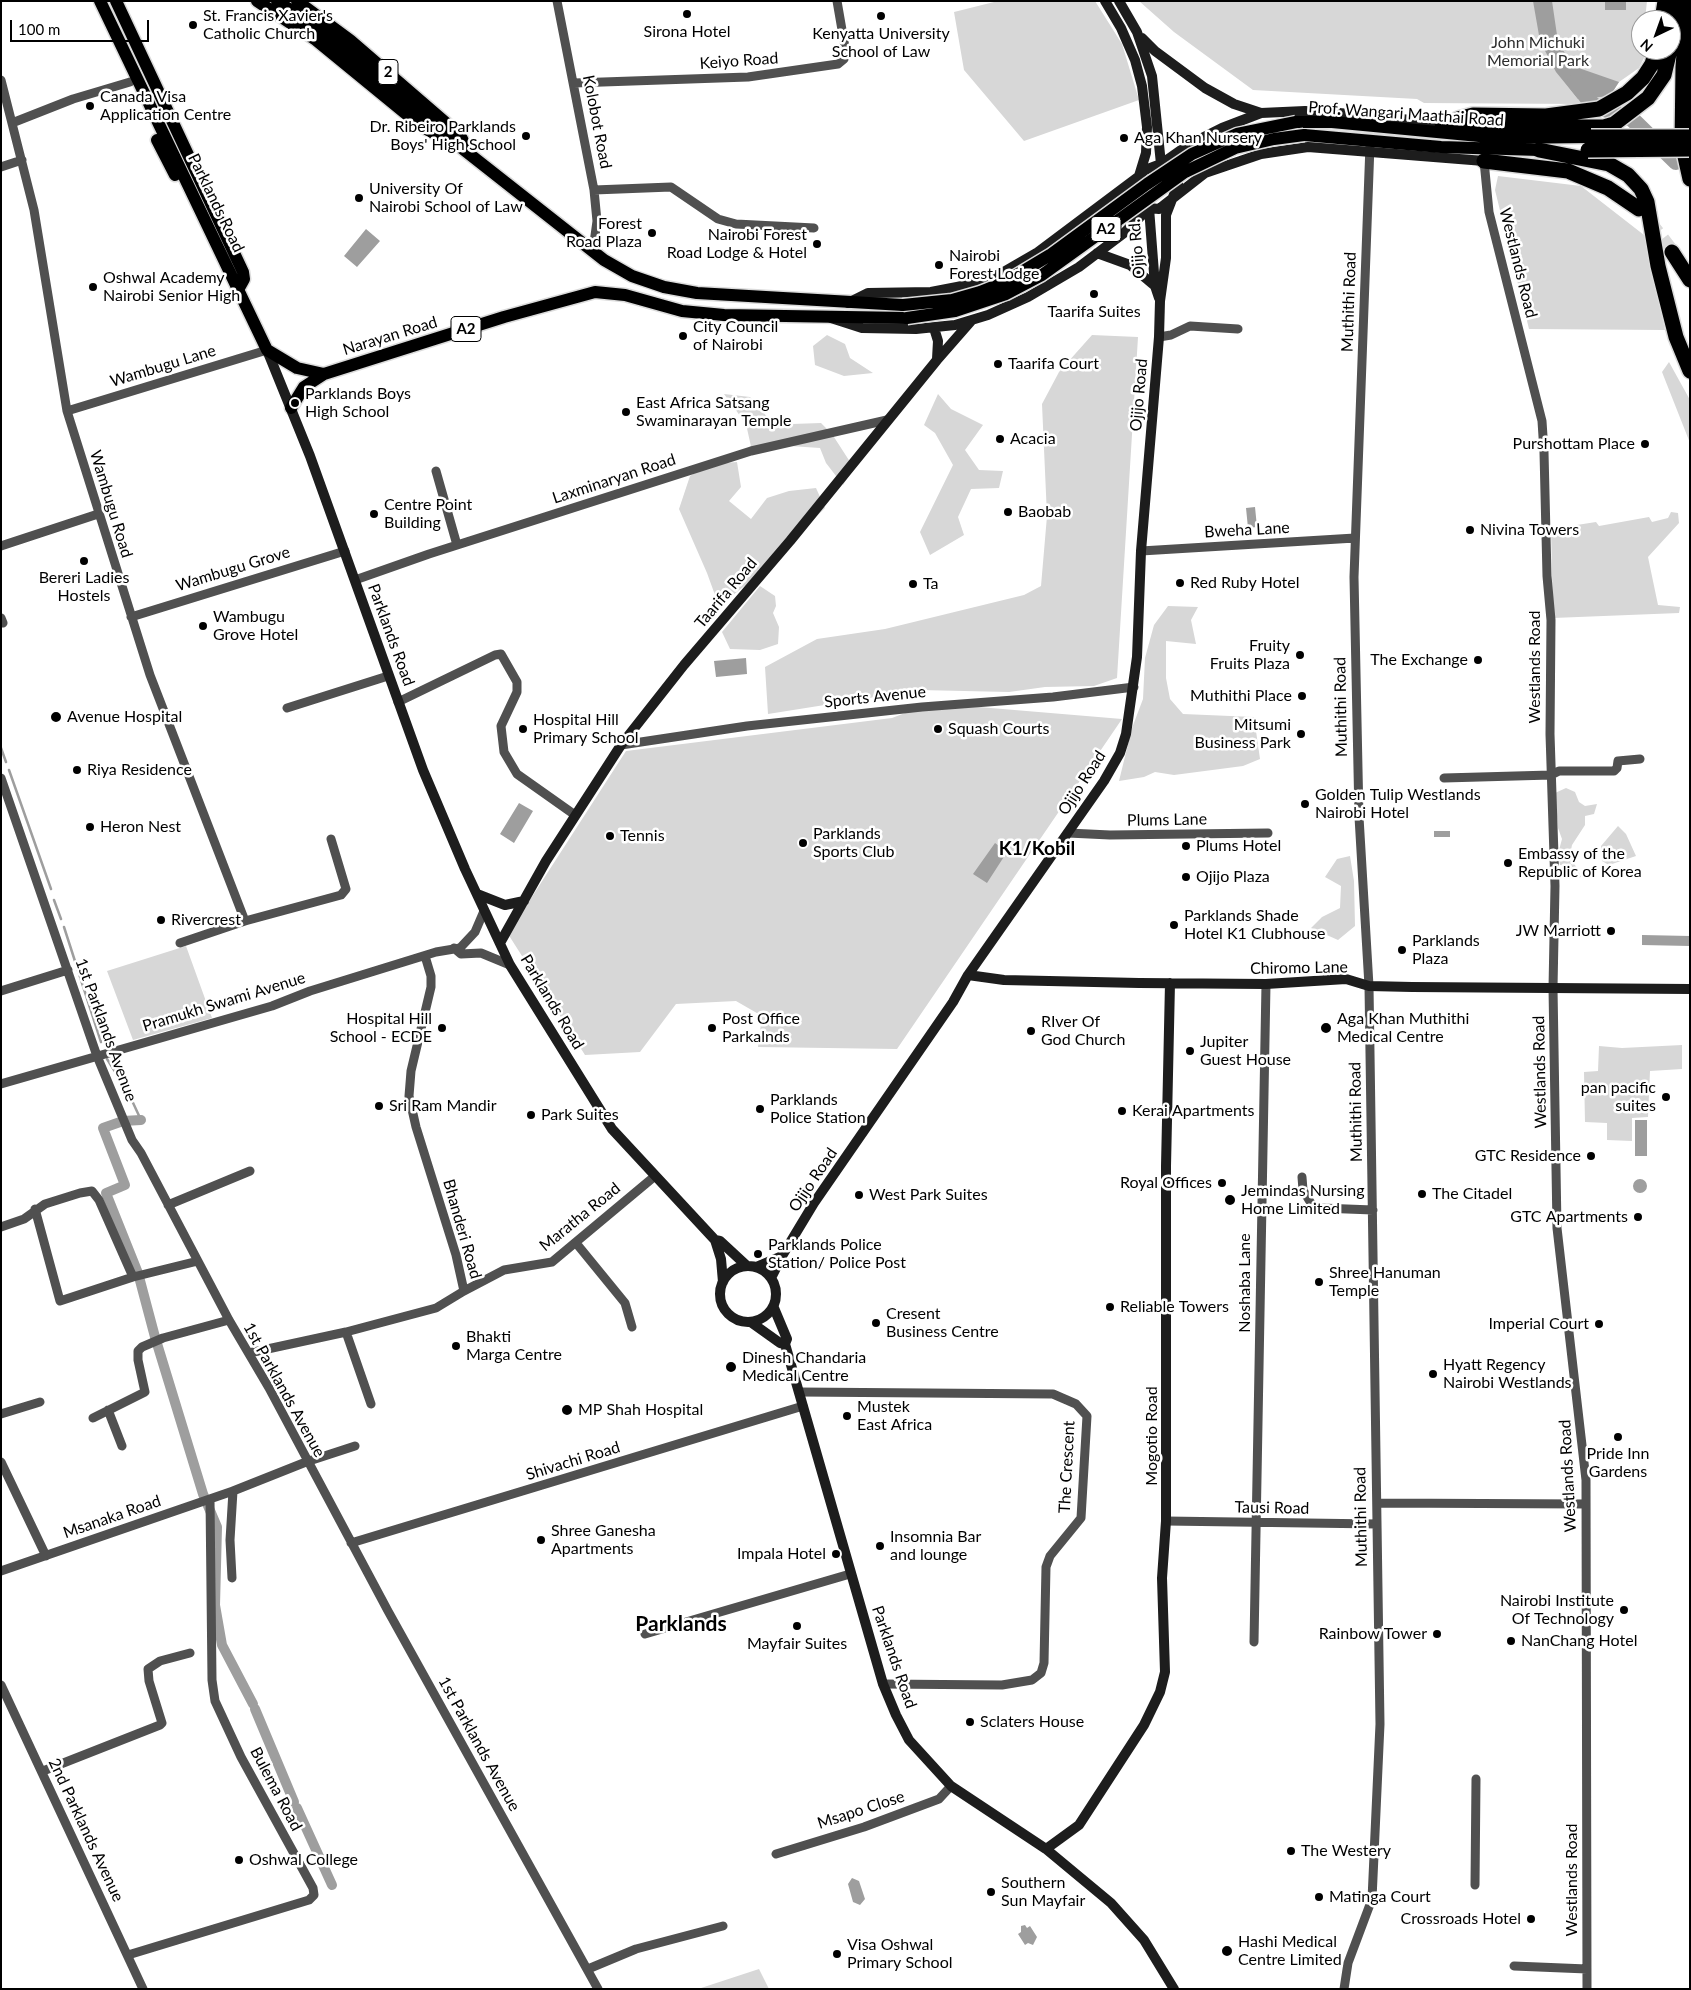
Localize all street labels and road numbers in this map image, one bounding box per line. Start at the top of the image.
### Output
street label: Keiyo Road [699,49,779,73]
road number: 2 [378,60,398,84]
street label: Kolobot Road [579,73,615,171]
street label: Prof. Wangari Maathai Road [1308,98,1504,130]
street label: Parklands Road [184,151,248,255]
street label: Westlands Road [1495,206,1541,320]
road number: A2 [1091,216,1121,242]
street label: Ojijo Rd. [1125,218,1149,280]
street label: Muthithi Road [1338,252,1360,352]
street label: Narayan Road [340,313,440,359]
road number: A2 [451,316,481,342]
street label: Wambugu Lane [108,341,218,391]
street label: Ojijo Road [1126,358,1152,432]
street label: Wambugu Road [86,448,136,560]
street label: Laxminaryan Road [550,450,678,508]
street label: Bweha Lane [1204,518,1290,542]
street label: Wambugu Grove [174,543,292,595]
street label: Taarifa Road [691,554,761,632]
street label: Parklands Road [364,581,418,689]
street label: Westlands Road [1525,611,1545,723]
street label: Muthithi Road [1331,657,1351,757]
street label: Sports Avenue [823,682,927,712]
street label: Ojijo Road [1054,747,1110,819]
street label: Plums Lane [1127,810,1207,830]
street label: Parklands Road [516,951,588,1053]
street label: 1st Parklands Avenue [71,956,141,1104]
street label: Chiromo Lane [1250,958,1348,978]
street label: Pramukh Swami Avenue [140,968,308,1036]
street label: Westlands Road [1529,1015,1551,1129]
street label: Muthithi Road [1346,1062,1366,1162]
street label: Ojijo Road [785,1144,841,1216]
street label: Bhanderi Road [439,1177,485,1281]
street label: Maratha Road [536,1179,624,1255]
street label: Noshaba Lane [1235,1233,1255,1333]
street label: 1st Parklands Avenue [239,1319,329,1461]
street label: Mogotio Road [1142,1386,1162,1486]
street label: Westlands Road [1555,1419,1581,1533]
street label: The Crescent [1055,1420,1079,1514]
street label: Shivachi Road [524,1438,622,1484]
street label: Muthithi Road [1351,1467,1371,1567]
street label: Msanaka Road [61,1491,163,1543]
street label: Tausi Road [1234,1498,1310,1518]
street label: Parklands Road [867,1603,921,1711]
street label: 1st Parklands Avenue [434,1673,524,1815]
street label: Bulema Road [246,1744,306,1834]
street label: 2nd Parklands Avenue [44,1755,128,1905]
street label: Msapo Close [815,1787,907,1833]
street label: Westlands Road [1562,1824,1582,1936]

